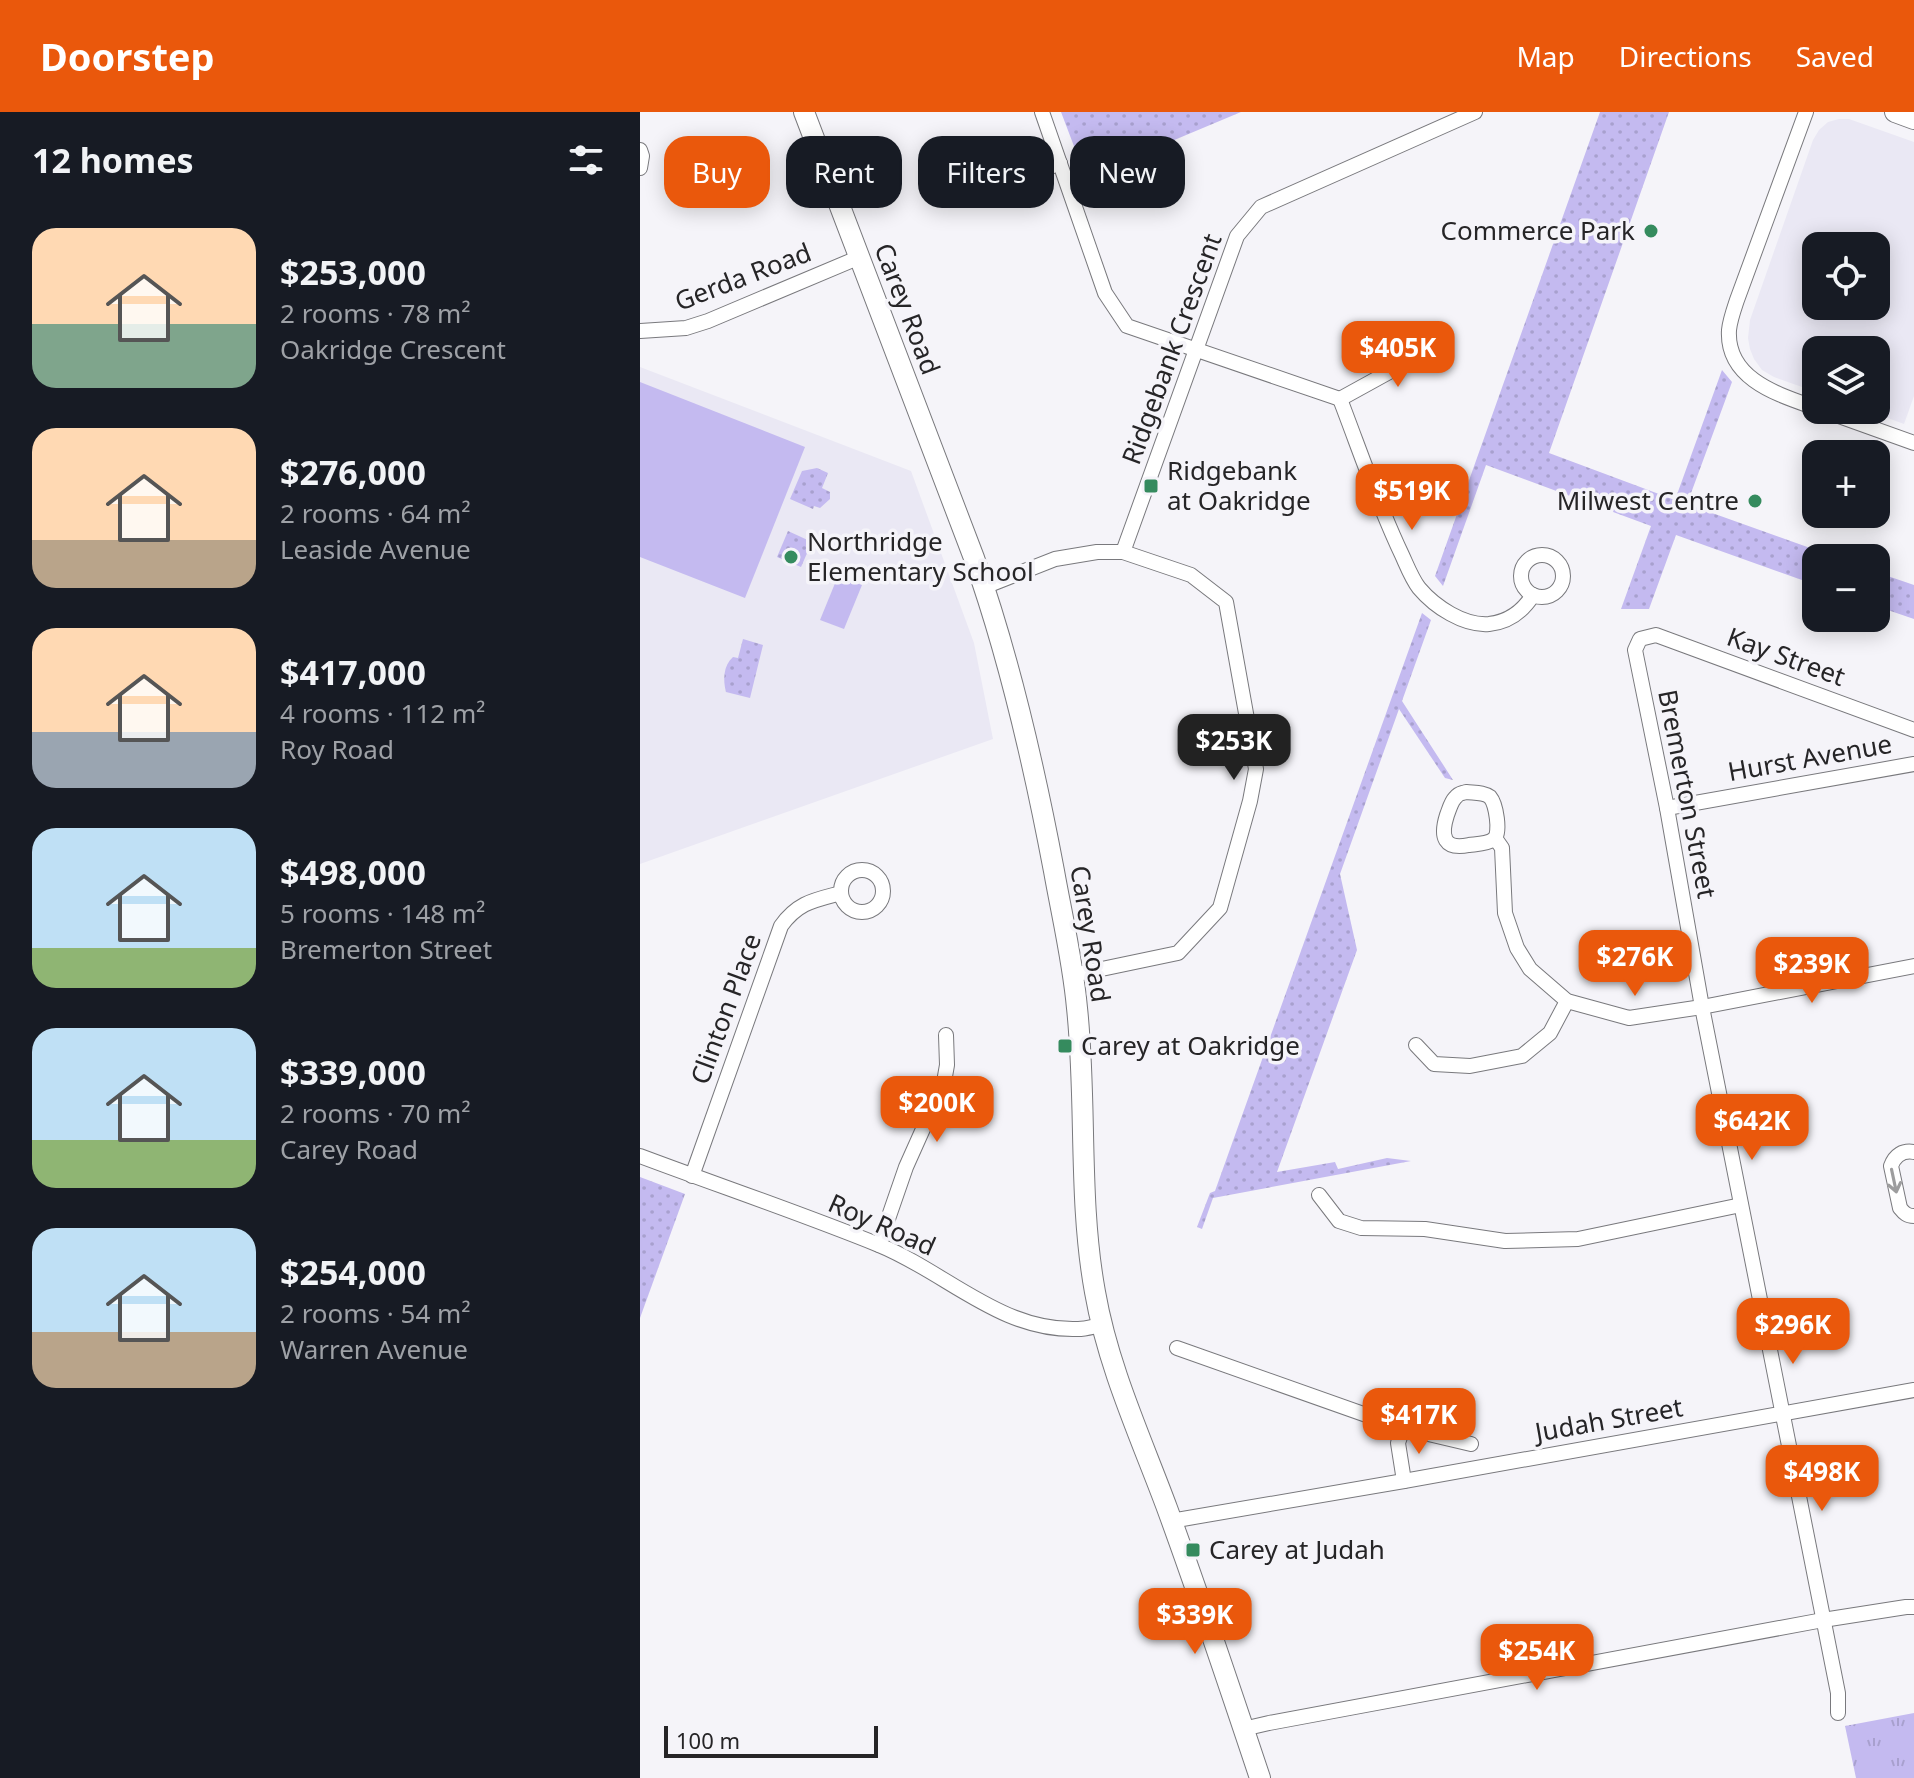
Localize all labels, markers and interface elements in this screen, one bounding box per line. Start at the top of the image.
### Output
text: Doorstep [40,30,215,82]
text: Map [1516,37,1575,75]
text: Directions [1619,37,1752,75]
text: Saved [1796,37,1874,75]
chip: Buy [664,136,770,208]
chip: Rent [786,136,902,208]
chip: Filters [918,136,1054,208]
chip: New [1070,136,1185,208]
text: 12 homes [32,137,194,183]
icon: filters [564,138,608,182]
place label: Commerce Park [1440,212,1635,248]
marker: Commerce Park [1642,222,1660,240]
street label: Ridgebank Crescent [1113,228,1230,469]
map controls [1802,232,1890,632]
button: locate [1802,232,1890,320]
street label: Gerda Road [669,234,816,319]
street label: Carey Road [866,238,949,379]
text: $253,000 [280,249,426,295]
icon: home [96,260,192,356]
text: 2 rooms · 78 m² [280,295,470,331]
pin: $405K [1342,321,1454,389]
text: $405K [1360,329,1436,365]
text: Oakridge Crescent [280,331,506,367]
button: layers [1802,336,1890,424]
button: + [1802,440,1890,528]
text: $276,000 [280,449,426,495]
place label: Ridgebank at Oakridge [1167,452,1311,518]
icon: home [96,460,192,556]
pin: $519K [1356,464,1468,532]
text: $519K [1374,472,1450,508]
marker: Ridgebank at Oakridge [1142,477,1160,495]
place label: Milwest Centre [1557,482,1739,518]
marker: Milwest Centre [1746,492,1764,510]
text: 2 rooms · 64 m² [280,495,470,531]
place label: Northridge Elementary School [807,523,1034,589]
text: Leaside Avenue [280,531,471,567]
button: − [1802,544,1890,632]
marker: Northridge Elementary School [782,548,800,566]
street label: Kay Street [1722,618,1850,694]
text: $417,000 [280,649,426,695]
icon: home [96,660,192,756]
street label: Bremerton Street [1650,686,1726,901]
text: 4 rooms · 112 m² [280,695,485,731]
pin: $253K [1178,714,1290,782]
text: $253K [1196,722,1272,758]
street label: Hurst Avenue [1725,725,1895,789]
text: Roy Road [280,731,394,767]
text: $498,000 [280,849,426,895]
icon: home [96,860,192,956]
street label: Carey Road [1062,863,1120,1005]
text: 5 rooms · 148 m² [280,895,485,931]
street label: Clinton Place [681,928,769,1089]
pin: $276K [1579,930,1691,998]
text: Bremerton Street [280,931,492,967]
pin: $239K [1756,937,1868,1005]
text: $276K [1597,938,1673,974]
text: $239K [1774,945,1850,981]
place label: Carey at Oakridge [1081,1027,1300,1063]
marker: Carey at Oakridge [1056,1037,1074,1055]
text: $339,000 [280,1049,426,1095]
icon: home [96,1060,192,1156]
pin: $200K [881,1076,993,1144]
text: $200K [899,1084,975,1120]
pin: $642K [1696,1094,1808,1162]
text: 2 rooms · 70 m² [280,1095,470,1131]
text: $642K [1714,1102,1790,1138]
text: Carey Road [280,1131,418,1167]
one-way arrow [1887,1167,1902,1193]
street label: Roy Road [823,1184,942,1264]
text: $254,000 [280,1249,426,1295]
icon: home [96,1260,192,1356]
text: 2 rooms · 54 m² [280,1295,470,1331]
pin: $296K [1737,1298,1849,1366]
text: $296K [1755,1306,1831,1342]
text: Warren Avenue [280,1331,468,1367]
pin: $417K [1363,1388,1475,1456]
street label: Judah Street [1529,1388,1685,1450]
text: $417K [1381,1396,1457,1432]
pin: $498K [1766,1445,1878,1513]
text: $498K [1784,1453,1860,1489]
place label: Carey at Judah [1209,1531,1385,1567]
marker: Carey at Judah [1184,1541,1202,1559]
pin: $339K [1139,1588,1251,1656]
text: $339K [1157,1596,1233,1632]
pin: $254K [1481,1624,1593,1692]
text: $254K [1499,1632,1575,1668]
scale bar [664,1722,878,1758]
text: 100 m [676,1725,740,1755]

